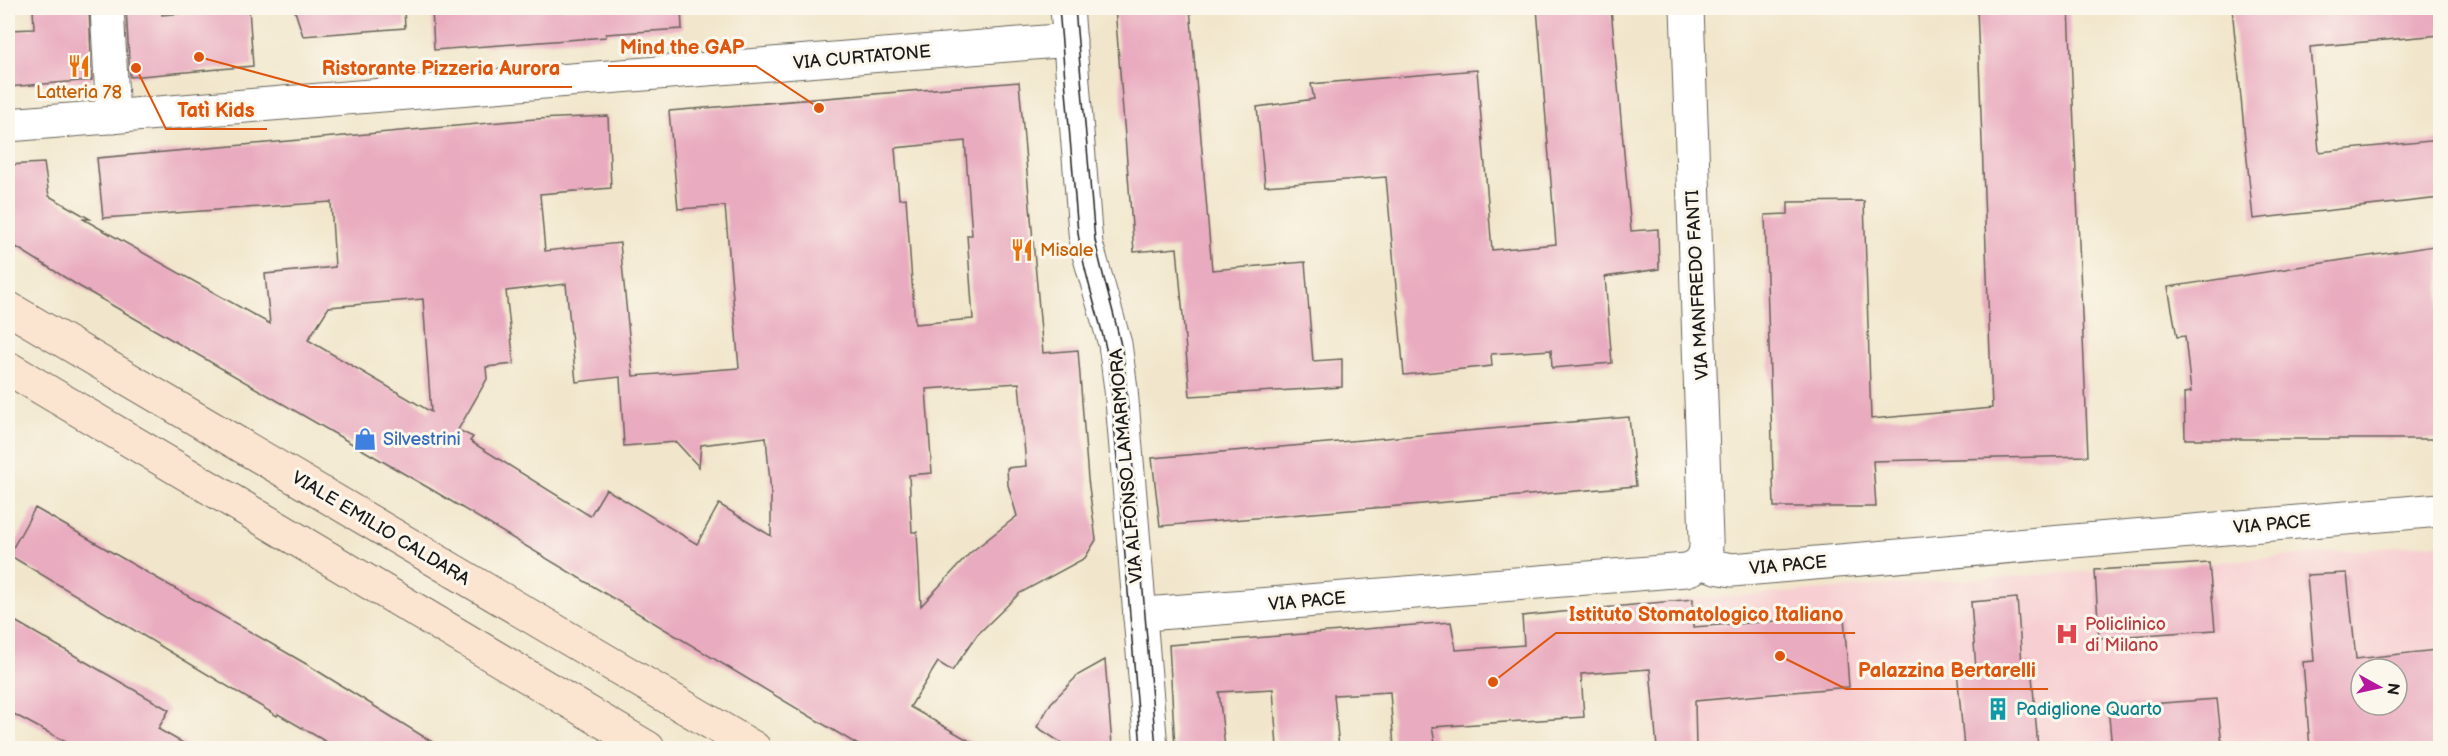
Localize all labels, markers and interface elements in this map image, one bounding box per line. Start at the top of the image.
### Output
callout: Mind the GAP [608,28,756,66]
text: Mind the GAP [620,36,745,60]
street label: VIA CURTATONE [792,41,932,74]
callout: Ristorante Pizzeria Aurora [310,49,572,87]
restaurant icon: Latteria 78 [66,53,92,79]
text: Ristorante Pizzeria Aurora [322,57,560,81]
place label: Latteria 78 [36,82,122,103]
callout: Tatì Kids [166,91,267,129]
text: Tatì Kids [177,99,255,123]
street label: VIA MANFREDO FANTI [1682,189,1713,381]
restaurant icon: Misale [1009,237,1035,263]
place label: Misale [1040,240,1094,261]
street label: VIA ALFONSO LAMARMORA [1106,348,1147,584]
shop icon: Silvestrini [352,426,378,452]
place label: Silvestrini [383,429,461,450]
street label: VIALE EMILIO CALDARA [288,467,473,590]
street label: VIA PACE [2232,511,2312,538]
street label: VIA PACE [1748,552,1828,579]
street label: VIA PACE [1267,588,1347,615]
callout: Istituto Stomatologico Italiano [1556,595,1855,633]
text: Istituto Stomatologico Italiano [1569,603,1843,627]
place label: Policlinico di Milano [2085,614,2166,656]
hospital icon: Policlinico di Milano [2054,621,2080,647]
callout: Palazzina Bertarelli [1846,651,2048,689]
north arrow [2349,657,2409,717]
text: Palazzina Bertarelli [1858,659,2036,683]
text: N [2382,682,2403,696]
building icon: Padiglione Quarto [1985,696,2011,722]
place label: Padiglione Quarto [2016,699,2162,720]

